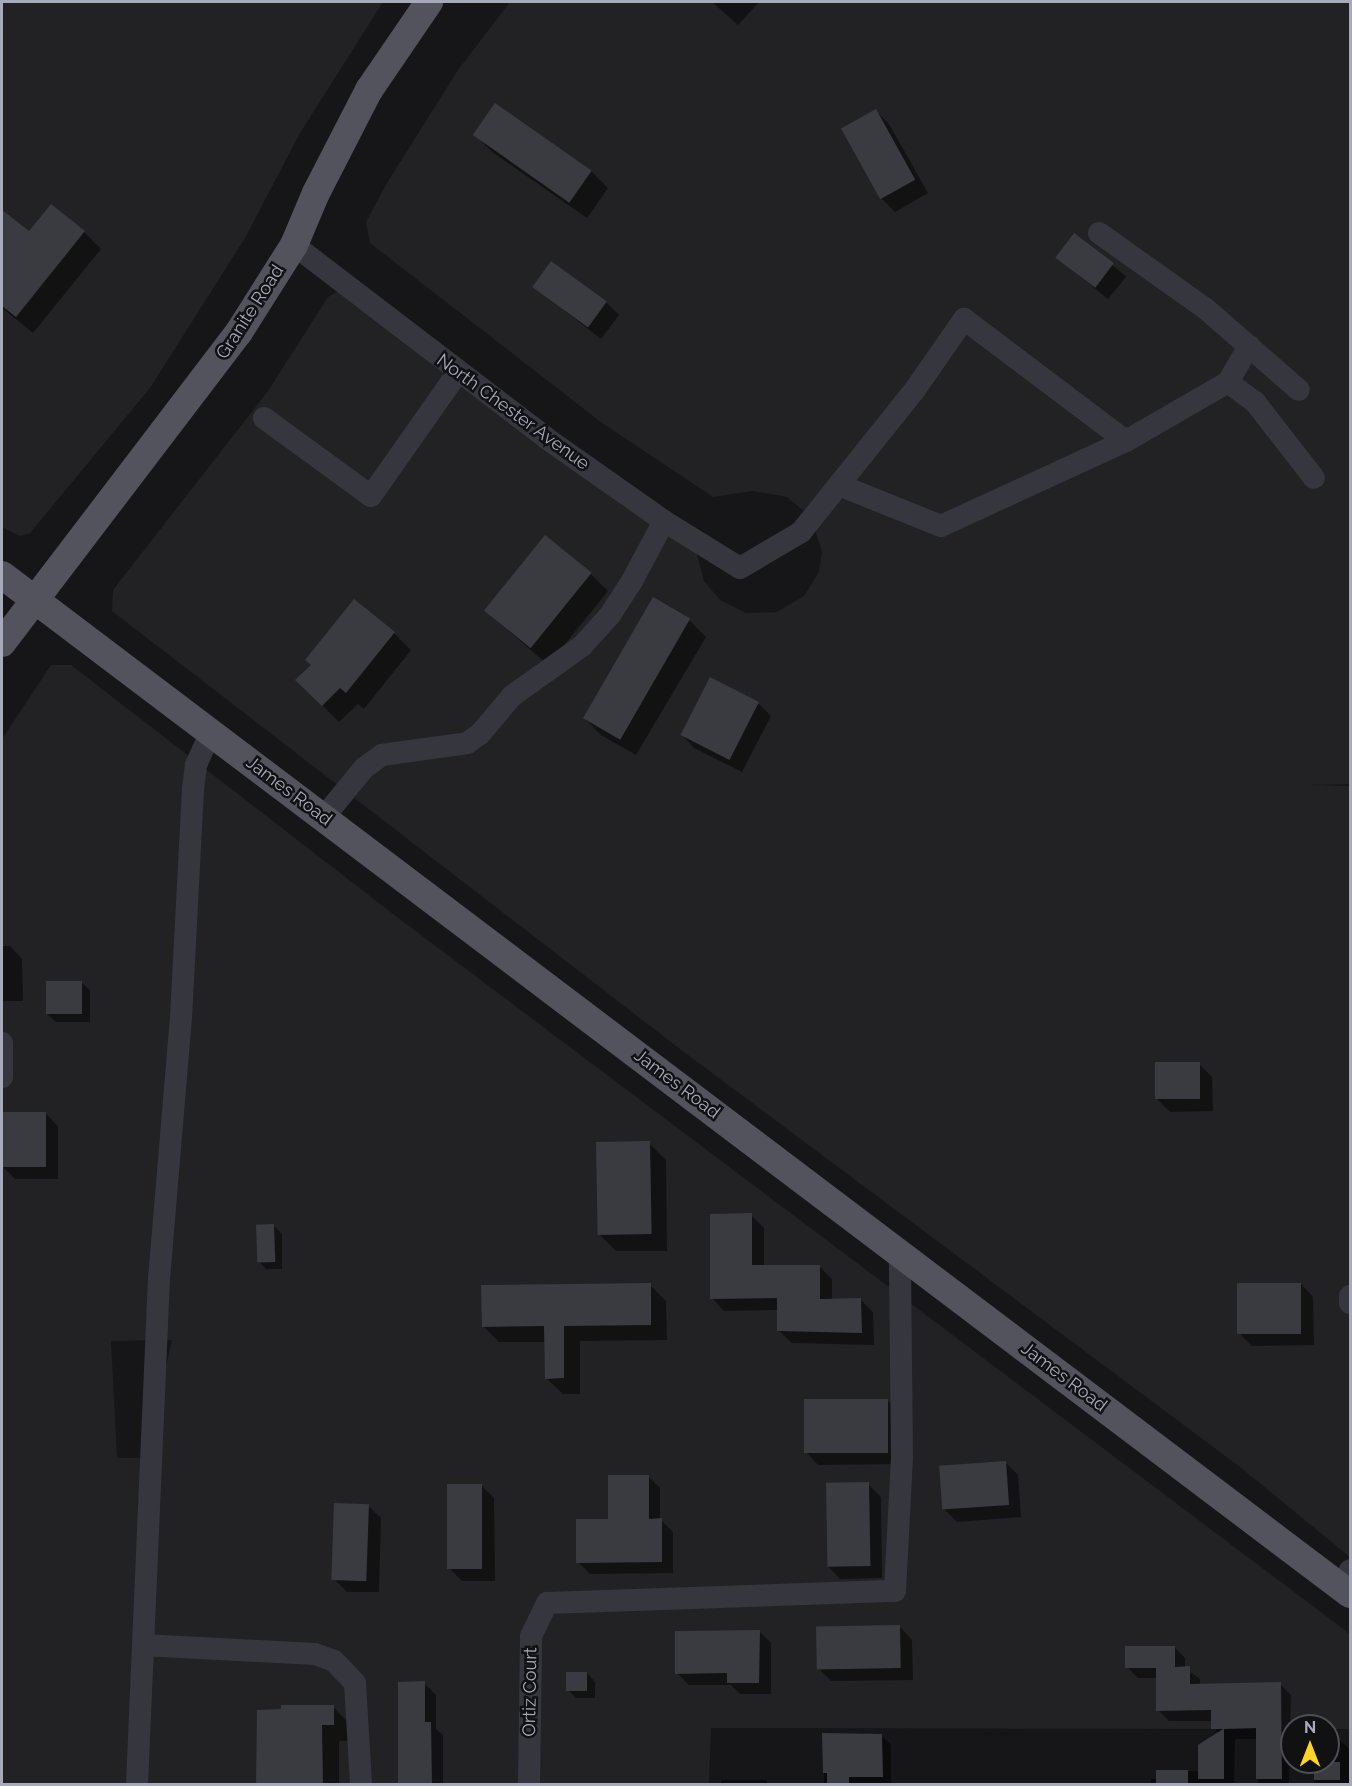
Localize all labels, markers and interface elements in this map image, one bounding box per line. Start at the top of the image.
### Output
street label: Granite Road [212,261,288,363]
street label: North Chester Avenue [432,349,594,475]
street label: James Road [242,752,336,830]
street label: James Road [630,1045,724,1123]
street label: James Road [1017,1338,1111,1416]
street label: Ortiz Court [518,1647,542,1737]
north arrow [1280,1714,1340,1774]
text: N [1304,1718,1316,1737]

